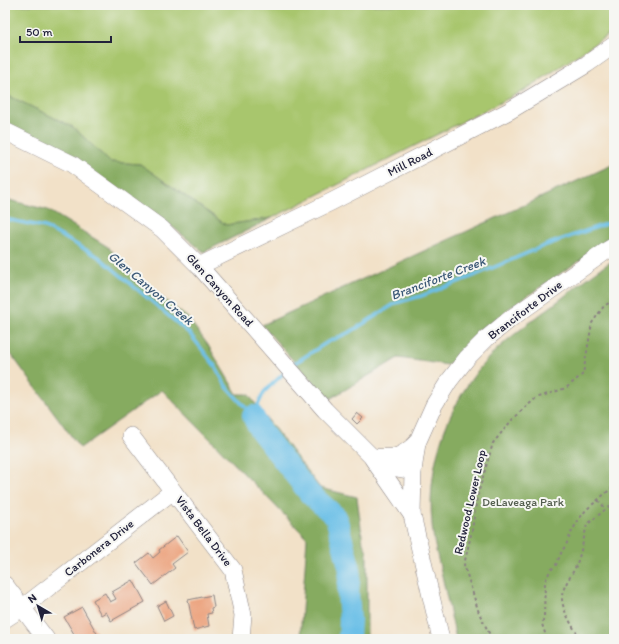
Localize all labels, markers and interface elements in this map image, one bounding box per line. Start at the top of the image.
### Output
scale bar [20,18,111,44]
text: 50 m [26,25,52,39]
street label: Mill Road [385,145,435,179]
water label: Glen Canyon Creek [106,248,197,329]
street label: Glen Canyon Road [184,251,257,330]
water label: Branciforte Creek [389,253,488,303]
street label: Branciforte Drive [485,277,565,342]
street label: Redwood Lower Loop [451,448,489,556]
street label: Vista Bella Drive [173,493,235,569]
park label: DeLaveaga Park [482,495,565,509]
street label: Carbonera Drive [61,516,137,579]
north arrow [18,586,58,626]
text: N [25,591,39,606]

